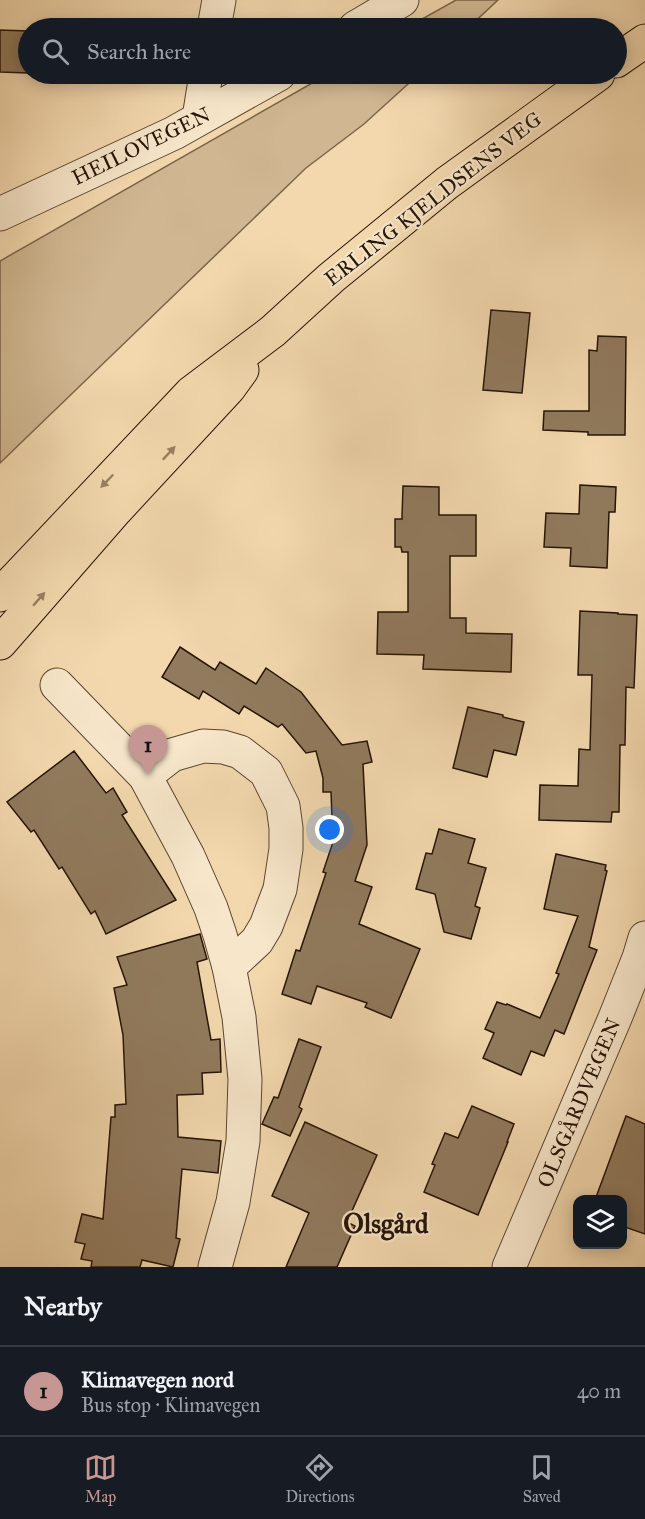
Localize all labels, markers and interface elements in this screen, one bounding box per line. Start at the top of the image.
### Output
search box [18,18,627,84]
icon: search [39,35,72,68]
text: Search here [87,38,191,65]
street label: HEILOVEGEN [67,101,215,191]
street label: ERLING KJELDSENS VEG [319,106,547,292]
one-way arrow [162,446,176,461]
one-way arrow [100,473,114,488]
one-way arrow [32,592,45,607]
pin: 1 [128,726,168,775]
your location [315,815,344,844]
street label: OLSGÅRDVEGEN [532,1014,627,1192]
map controls [573,1195,627,1249]
button: layers [573,1195,627,1249]
district label: Olsgård [343,1207,429,1241]
text: Nearby [24,1290,102,1322]
text: Klimavegen nord [81,1366,234,1393]
text: 1 [40,1379,47,1403]
text: 40 m [577,1379,621,1403]
text: Bus stop · Klimavegen [81,1393,260,1417]
tab: Map [84,1451,117,1506]
tab: Directions [285,1451,354,1506]
tab: Saved [523,1451,561,1506]

